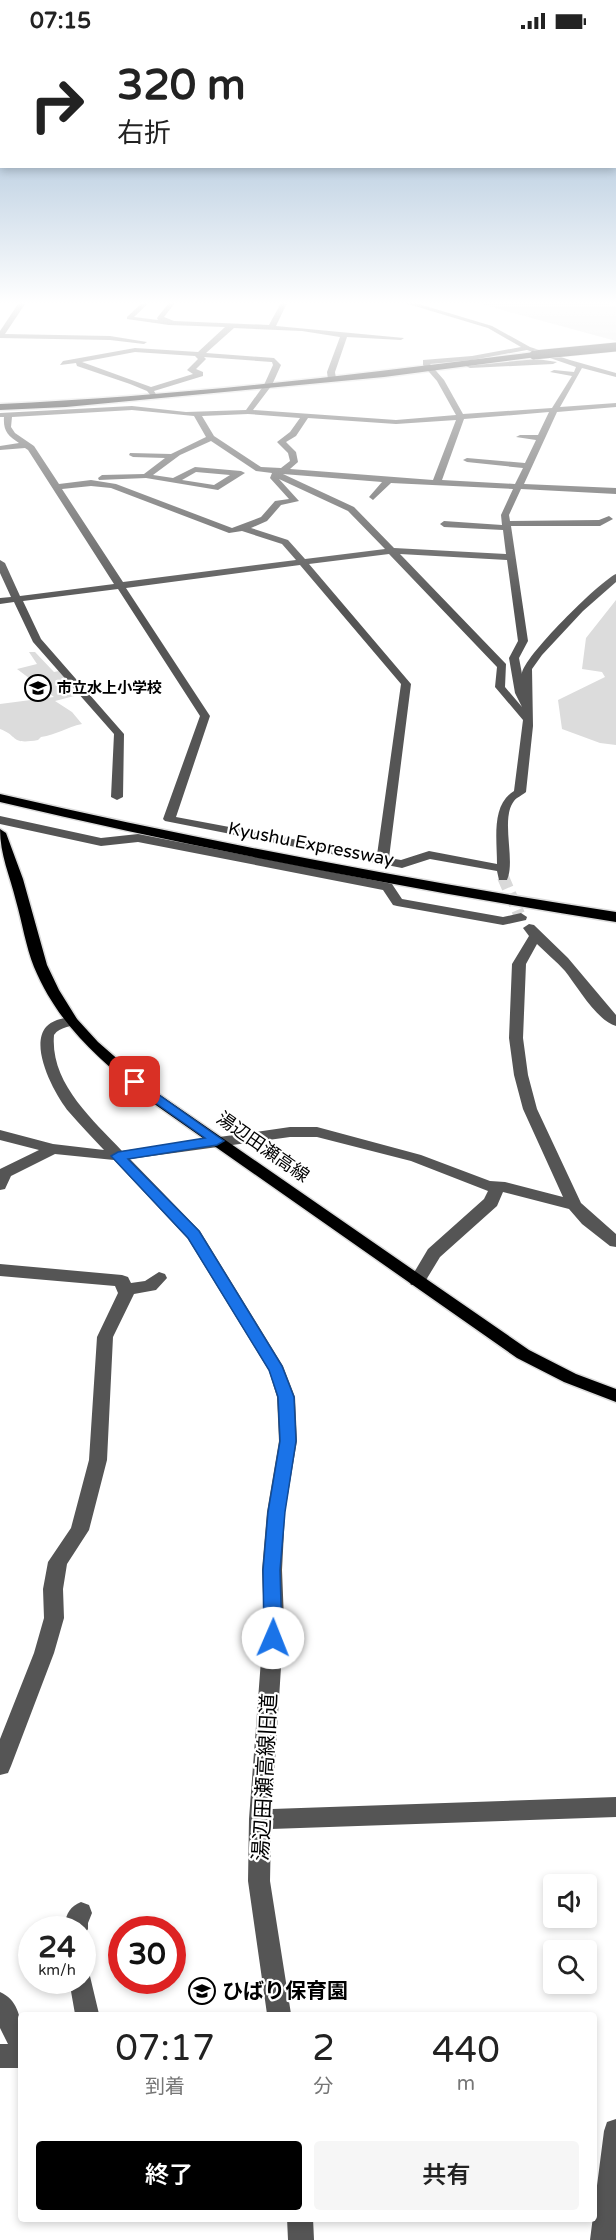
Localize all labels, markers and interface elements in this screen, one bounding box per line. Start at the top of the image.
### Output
text: 07:15 [30,8,91,34]
text: 320 m [117,60,246,111]
icon: right [18,66,96,144]
text: 右折 [117,117,171,150]
school or university icon: 市立水上小学校 [23,673,53,703]
place label: 市立水上小学校 [57,679,162,697]
street label: Kyushu Expressway [226,817,396,871]
pin [109,1056,160,1107]
icon: arrive [118,1065,151,1098]
street label: 湯辺田瀬高線 [212,1107,314,1187]
position arrow [241,1606,305,1670]
street label: 湯辺田瀬高線旧道 [249,1692,282,1862]
map controls [543,1874,597,1994]
button: sound [543,1874,597,1928]
speed limit sign: 30 [108,1916,186,1994]
text: 24 [38,1929,76,1966]
button: search [543,1940,597,1994]
text: km/h [38,1961,76,1979]
school or university icon: ひばり保育園 [187,1976,217,2006]
place label: ひばり保育園 [222,1979,348,2004]
text: 07:17 [115,2027,215,2070]
text: 2 [312,2027,335,2070]
text: 440 [432,2029,500,2072]
text: m [457,2072,475,2096]
text: 到着 [145,2075,185,2099]
text: 分 [313,2075,333,2099]
button: 終了 [36,2141,302,2210]
button: 共有 [314,2141,579,2210]

